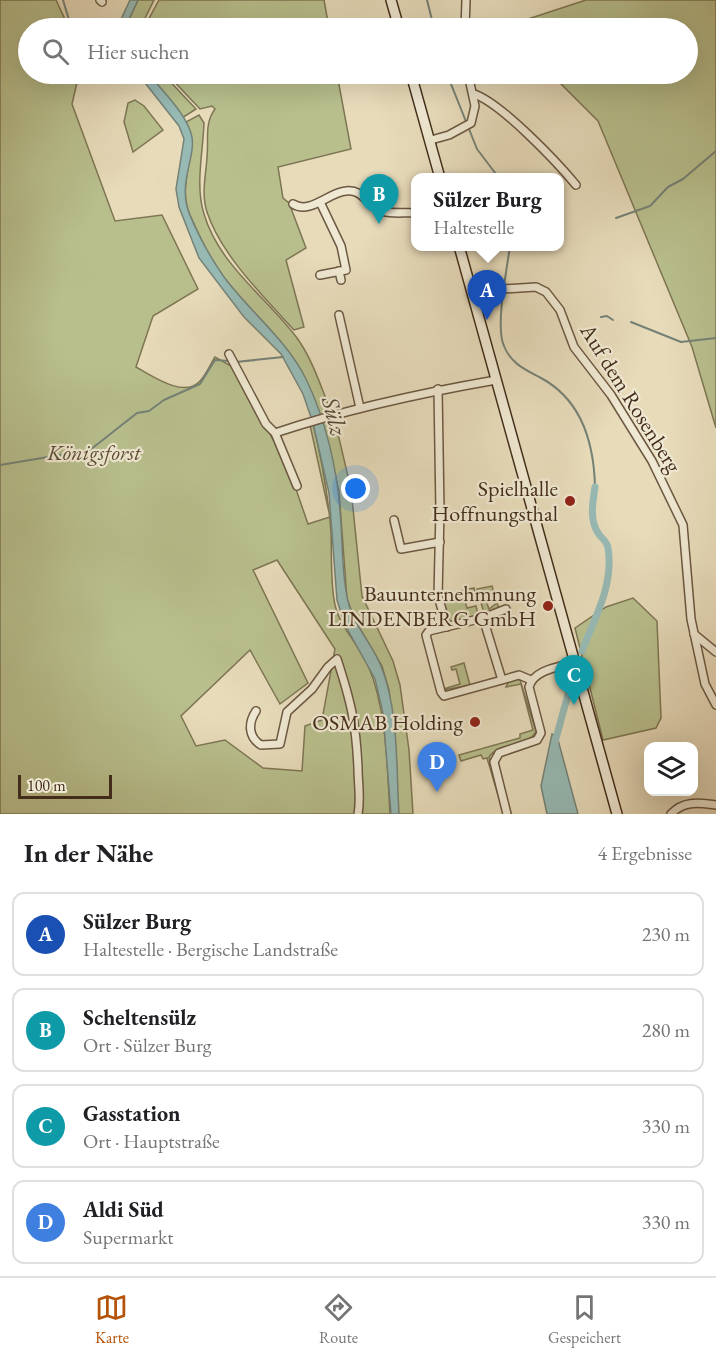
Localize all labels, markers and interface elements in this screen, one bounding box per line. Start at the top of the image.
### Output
search box [18,18,698,84]
icon: search [39,35,72,68]
text: Hier suchen [87,37,190,66]
popup [411,173,564,251]
pin: B [360,174,398,224]
text: Sülzer Burg [433,185,542,214]
text: Haltestelle [433,214,514,240]
pin: A [468,270,506,320]
street label: Auf dem Rosenberg [573,317,689,478]
water label: Sülz [315,392,355,439]
park label: Königsforst [46,438,142,467]
your location [341,474,370,503]
place label: Spielhalle Hoffnungsthal [431,474,558,528]
marker: Spielhalle Hoffnungsthal [563,494,577,508]
place label: Bauunternehmnung LINDENBERG GmbH [328,579,536,633]
marker: Bauunternehmnung LINDENBERG GmbH [541,599,555,613]
pin: C [554,656,594,705]
place label: OSMAB Holding [312,708,463,737]
marker: OSMAB Holding [468,715,482,729]
pin: D [418,742,456,792]
map controls [644,742,698,796]
button: layers [644,742,698,796]
scale bar [18,772,112,800]
text: 100 m [27,775,66,796]
text: In der Nähe [24,836,153,870]
text: 4 Ergebnisse [597,840,692,866]
text: Sülzer Burg [83,907,191,936]
text: A [38,921,53,947]
text: 230 m [642,921,690,947]
text: Haltestelle · Bergische Landstraße [83,936,338,962]
text: Scheltensülz [83,1003,196,1032]
text: B [39,1017,52,1043]
text: 280 m [642,1017,690,1043]
text: Ort · Sülzer Burg [83,1032,212,1058]
text: Gasstation [83,1099,180,1128]
text: C [38,1113,53,1139]
text: 330 m [642,1113,690,1139]
text: Ort · Hauptstraße [83,1128,220,1154]
text: Aldi Süd [83,1195,164,1224]
text: D [38,1209,53,1235]
text: 330 m [642,1209,690,1235]
text: Supermarkt [83,1224,174,1250]
tab: Karte [95,1291,129,1348]
tab: Route [319,1291,358,1348]
tab: Gespeichert [548,1291,621,1348]

